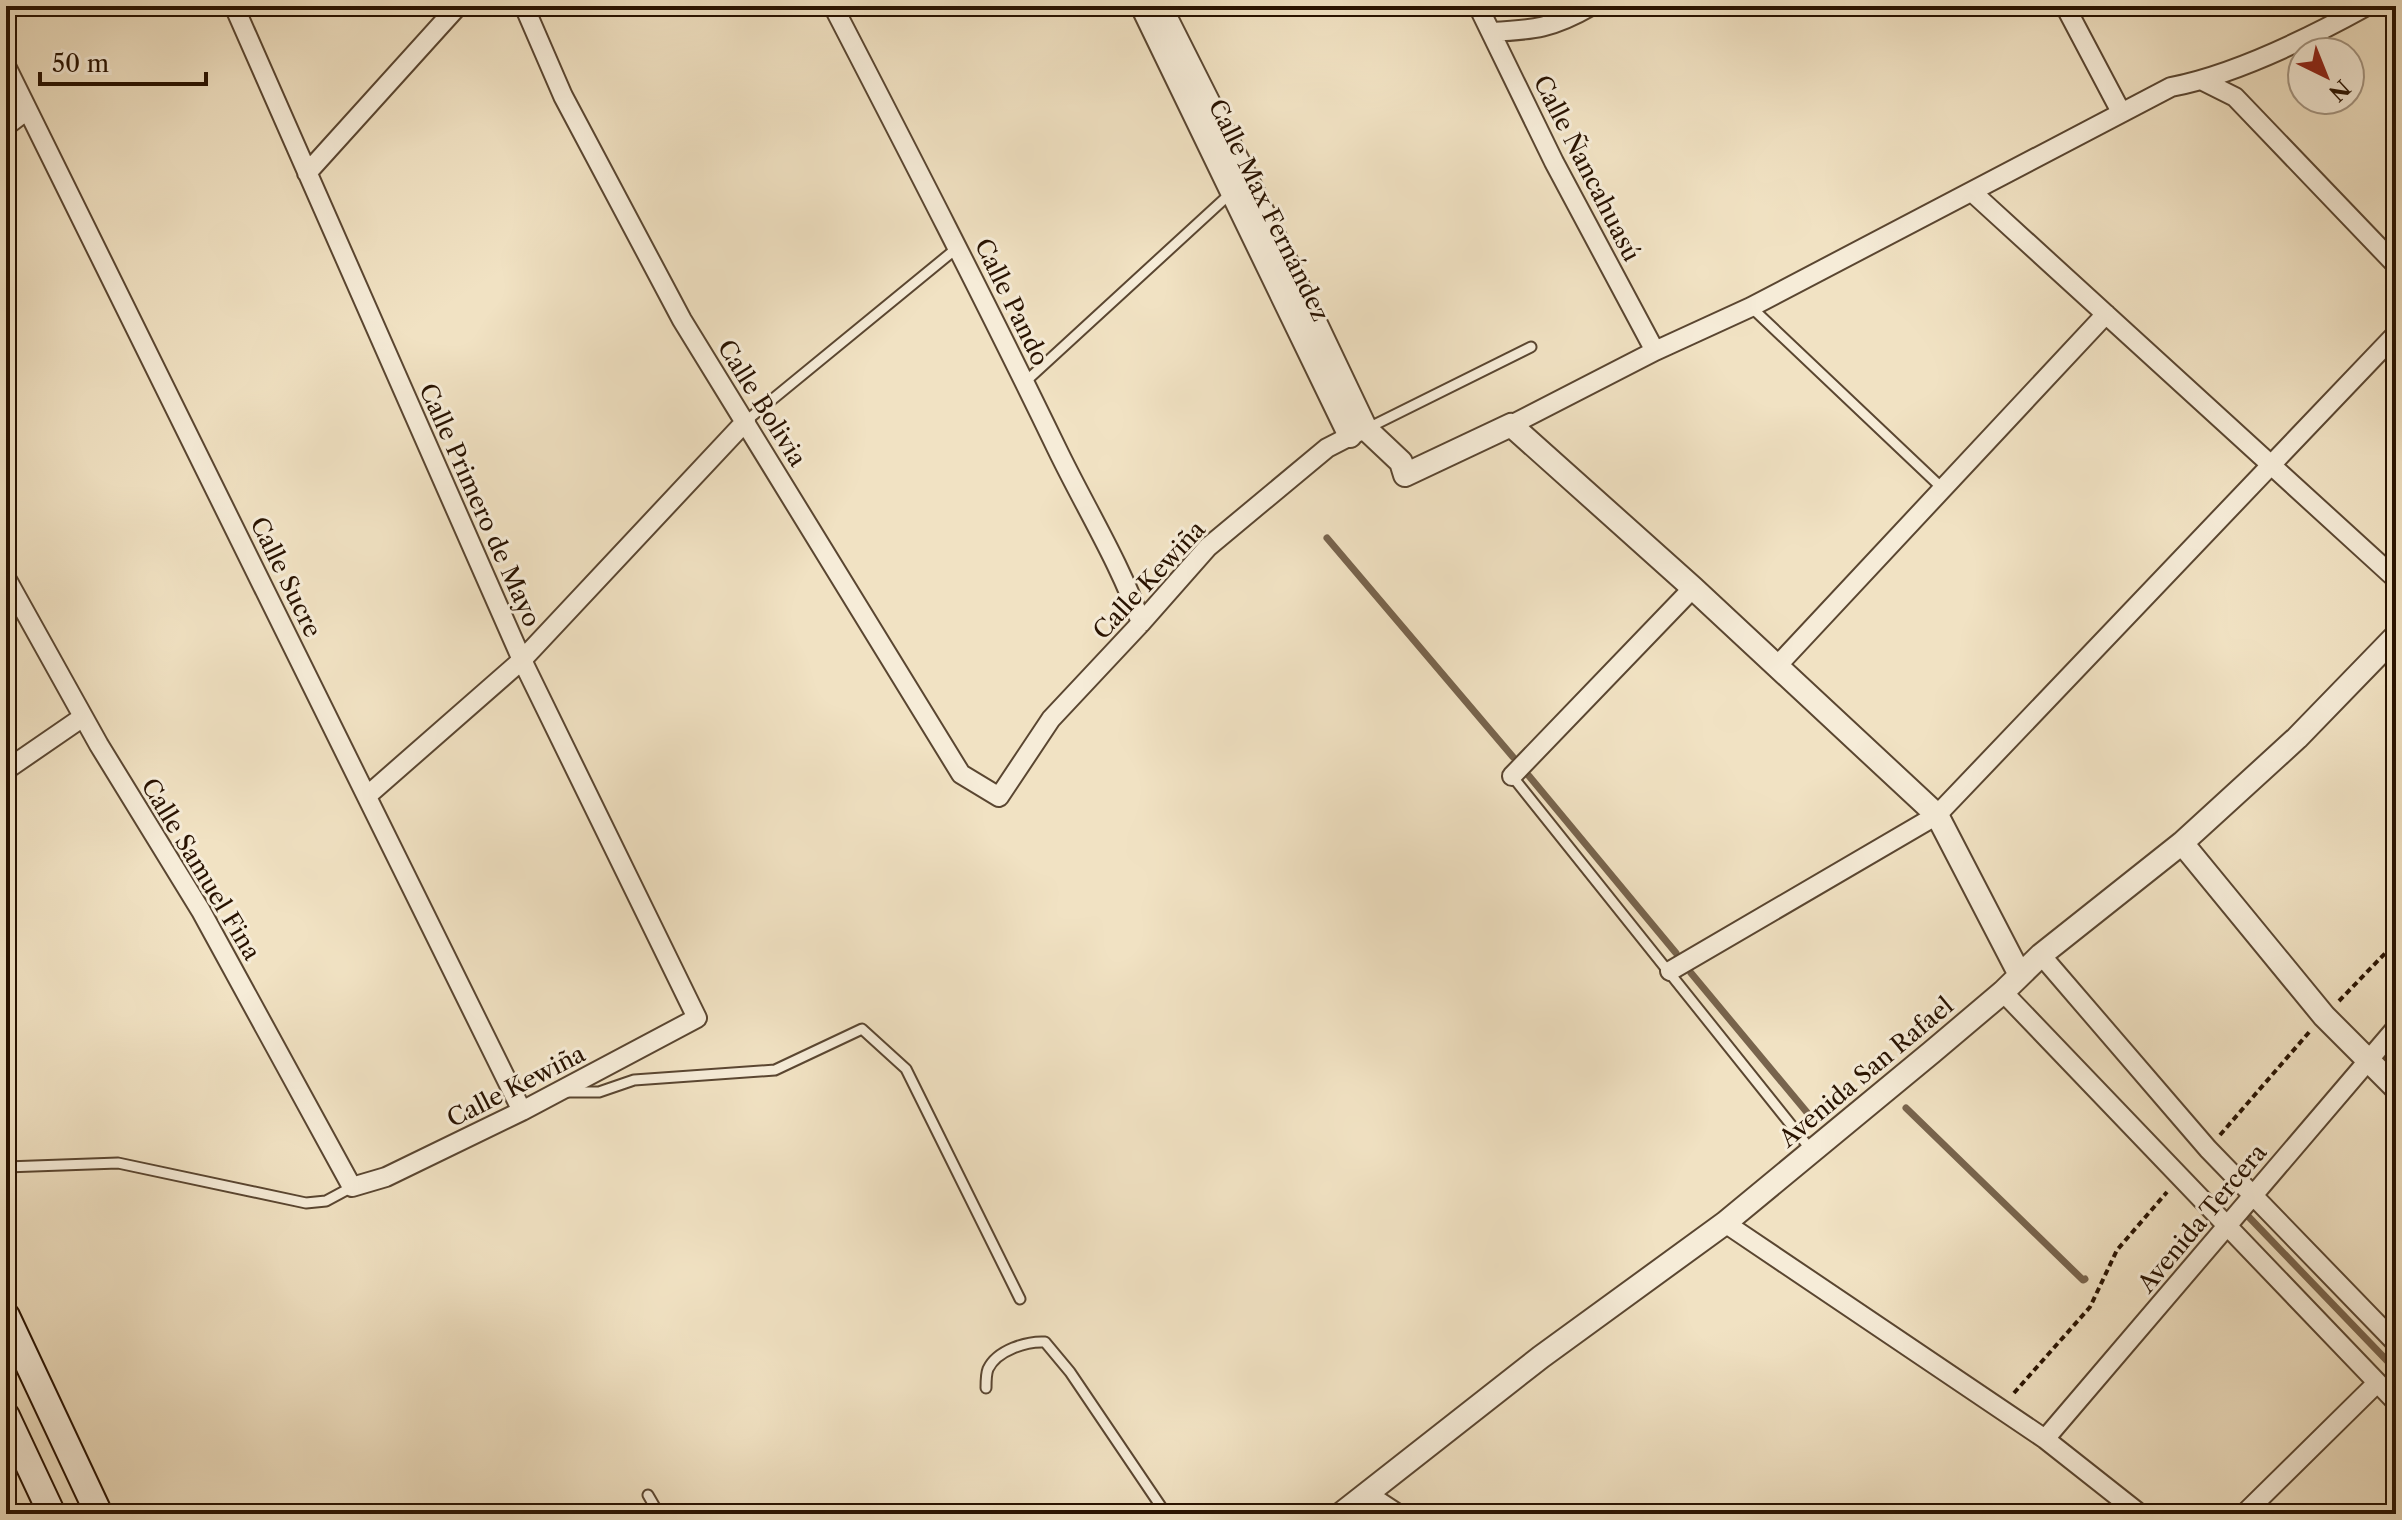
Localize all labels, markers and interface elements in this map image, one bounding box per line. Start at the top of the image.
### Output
scale bar [40,36,206,86]
north arrow [2286,36,2366,116]
text: 50 m [52,49,109,78]
street label: Calle Ñancahuasú [1528,70,1648,266]
text: N [2323,74,2355,107]
street label: Calle Max Fernández [1203,94,1335,326]
street label: Calle Pando [969,234,1055,370]
street label: Calle Bolivia [712,334,813,472]
street label: Calle Primero de Mayo [413,379,547,631]
street label: Calle Sucre [244,512,328,642]
street label: Calle Kewiña [1087,515,1211,645]
street label: Calle Samuel Fina [135,773,267,965]
street label: Avenida San Rafael [1772,991,1959,1154]
street label: Calle Kewiña [442,1039,590,1133]
street label: Avenida Tercera [2131,1138,2273,1299]

